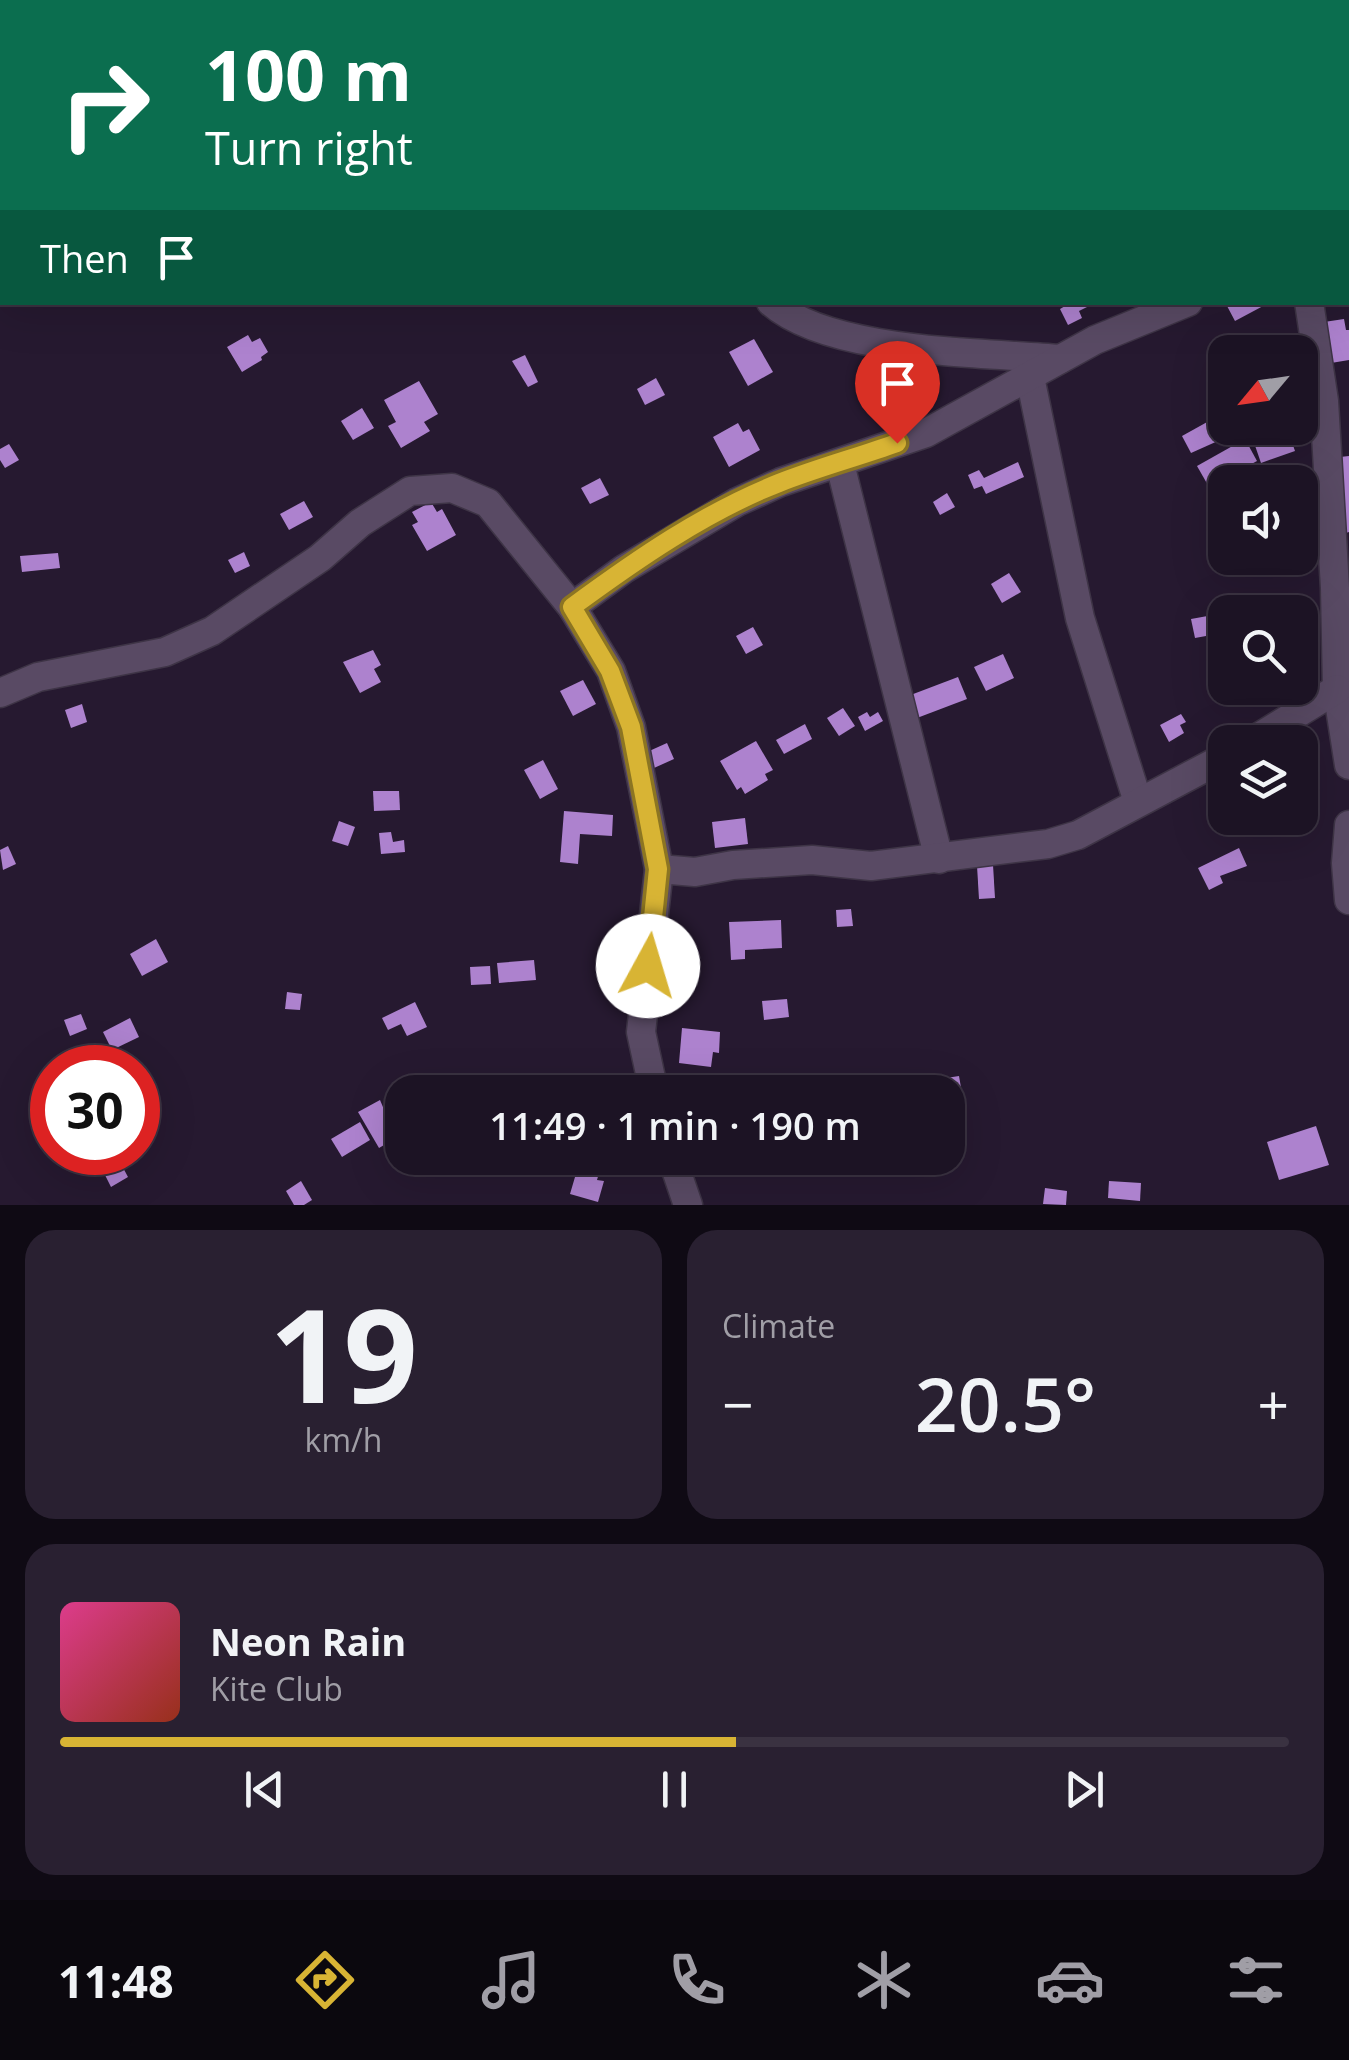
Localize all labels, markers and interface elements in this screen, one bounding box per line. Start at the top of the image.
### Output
text: 100 m [205,26,412,122]
icon: right [40,40,170,170]
text: Turn right [205,117,413,178]
icon: arrive [149,230,204,285]
text: Then [40,232,129,284]
north arrow [1208,335,1318,445]
map controls [1208,335,1318,835]
pin [855,341,940,444]
icon: arrive [870,356,925,411]
button: sound [1208,465,1318,575]
button: search [1208,595,1318,705]
button: layers [1208,725,1318,835]
position arrow [596,914,700,1018]
speed limit sign: 30 [30,1045,160,1175]
text: 11:49 · 1 min · 190 m [489,1099,861,1151]
text: 19 [269,1264,418,1441]
text: Climate [722,1304,835,1347]
text: 20.5° [915,1352,1096,1454]
text: − [722,1366,753,1441]
text: + [1258,1366,1289,1441]
text: km/h [305,1418,382,1461]
text: Neon Rain [210,1615,406,1667]
text: Kite Club [210,1667,343,1710]
icon: previous [237,1762,292,1817]
icon: pause [647,1762,702,1817]
icon: next [1057,1762,1112,1817]
icon: directions [290,1945,360,2015]
icon: music [476,1945,546,2015]
icon: phone [662,1945,732,2015]
icon: climate [849,1945,919,2015]
icon: car [1035,1945,1105,2015]
icon: filters [1221,1945,1291,2015]
text: 11:48 [58,1950,174,2011]

